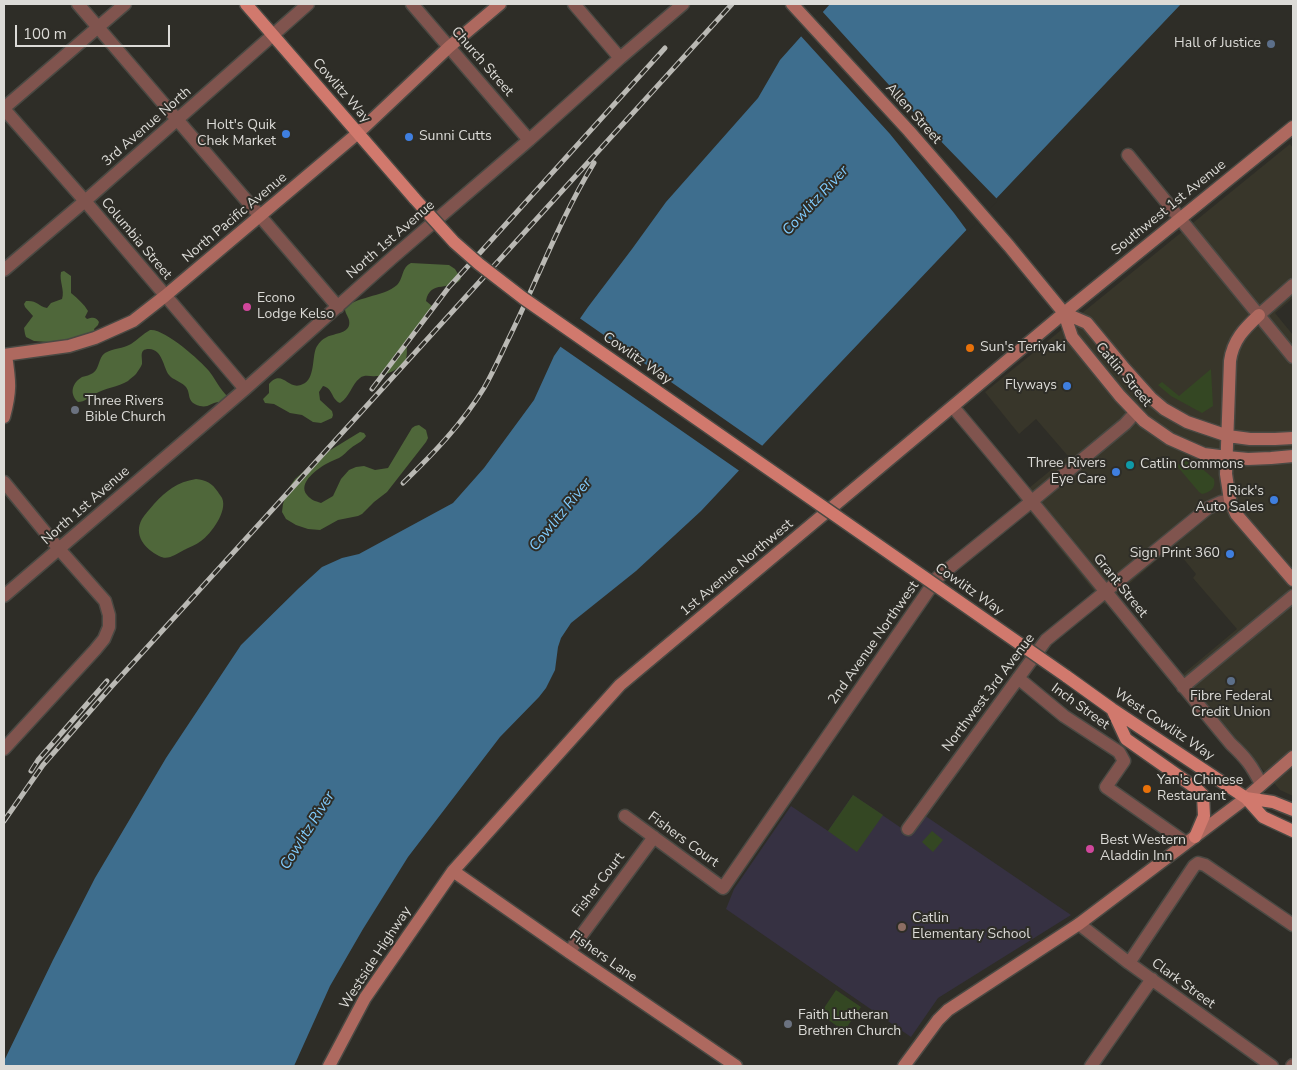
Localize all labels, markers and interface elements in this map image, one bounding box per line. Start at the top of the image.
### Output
scale bar [18,15,172,47]
text: 100 m [23,24,67,44]
street label: Church Street [447,24,517,100]
place label: Hall of Justice [1174,36,1261,52]
marker: Hall of Justice [1265,38,1277,50]
street label: Cowlitz Way [308,55,374,127]
street label: Allen Street [881,80,945,148]
street label: 3rd Avenue North [99,84,195,170]
place label: Holt's Quik Chek Market [197,118,276,150]
marker: Holt's Quik Chek Market [280,128,292,140]
place label: Sunni Cutts [419,129,492,145]
marker: Sunni Cutts [403,131,415,143]
street label: Southwest 1st Avenue [1108,157,1230,259]
water label: Cowlitz River [779,162,853,240]
street label: North Pacific Avenue [179,169,291,267]
street label: Columbia Street [97,195,175,283]
street label: North 1st Avenue [344,197,438,283]
place label: Econo Lodge Kelso [257,291,334,324]
marker: Econo Lodge Kelso [241,301,253,313]
street label: Cowlitz Way [599,329,675,389]
street label: Catlin Street [1091,339,1155,411]
place label: Sun's Teriyaki [980,340,1066,356]
marker: Sun's Teriyaki [964,342,976,354]
place label: Flyways [1005,378,1057,394]
marker: Flyways [1061,380,1073,392]
place label: Three Rivers Bible Church [85,394,166,427]
marker: Three Rivers Bible Church [69,404,81,416]
place label: Three Rivers Eye Care [1027,456,1106,488]
place label: Catlin Commons [1140,457,1244,473]
marker: Catlin Commons [1124,459,1136,471]
street label: North 1st Avenue [39,463,133,549]
marker: Three Rivers Eye Care [1110,466,1122,478]
water label: Cowlitz River [526,475,596,555]
place label: Rick's Auto Sales [1195,484,1264,516]
marker: Rick's Auto Sales [1268,494,1280,506]
street label: 1st Avenue Northwest [677,516,797,620]
place label: Sign Print 360 [1130,546,1220,562]
marker: Sign Print 360 [1224,548,1236,560]
street label: Grant Street [1089,551,1151,621]
street label: Cowlitz Way [931,560,1007,620]
street label: 2nd Avenue Northwest [825,578,923,708]
street label: Northwest 3rd Avenue [939,631,1039,755]
marker: Fibre Federal Credit Union [1225,675,1237,687]
street label: Inch Street [1048,680,1112,734]
street label: West Cowlitz Way [1111,685,1217,765]
place label: Fibre Federal Credit Union [1190,689,1272,722]
place label: Yan's Chinese Restaurant [1157,773,1243,806]
marker: Yan's Chinese Restaurant [1141,783,1153,795]
water label: Cowlitz River [277,789,339,873]
street label: Fishers Court [644,809,722,871]
place label: Best Western Aladdin Inn [1100,833,1186,866]
marker: Best Western Aladdin Inn [1084,843,1096,855]
street label: Fisher Court [569,849,629,921]
street label: Westside Highway [337,904,415,1012]
place label: Catlin Elementary School [912,911,1030,944]
marker: Catlin Elementary School [896,921,908,933]
street label: Fishers Lane [566,928,640,986]
street label: Clark Street [1148,955,1218,1013]
place label: Faith Lutheran Brethren Church [798,1008,901,1040]
marker: Faith Lutheran Brethren Church [782,1018,794,1030]

